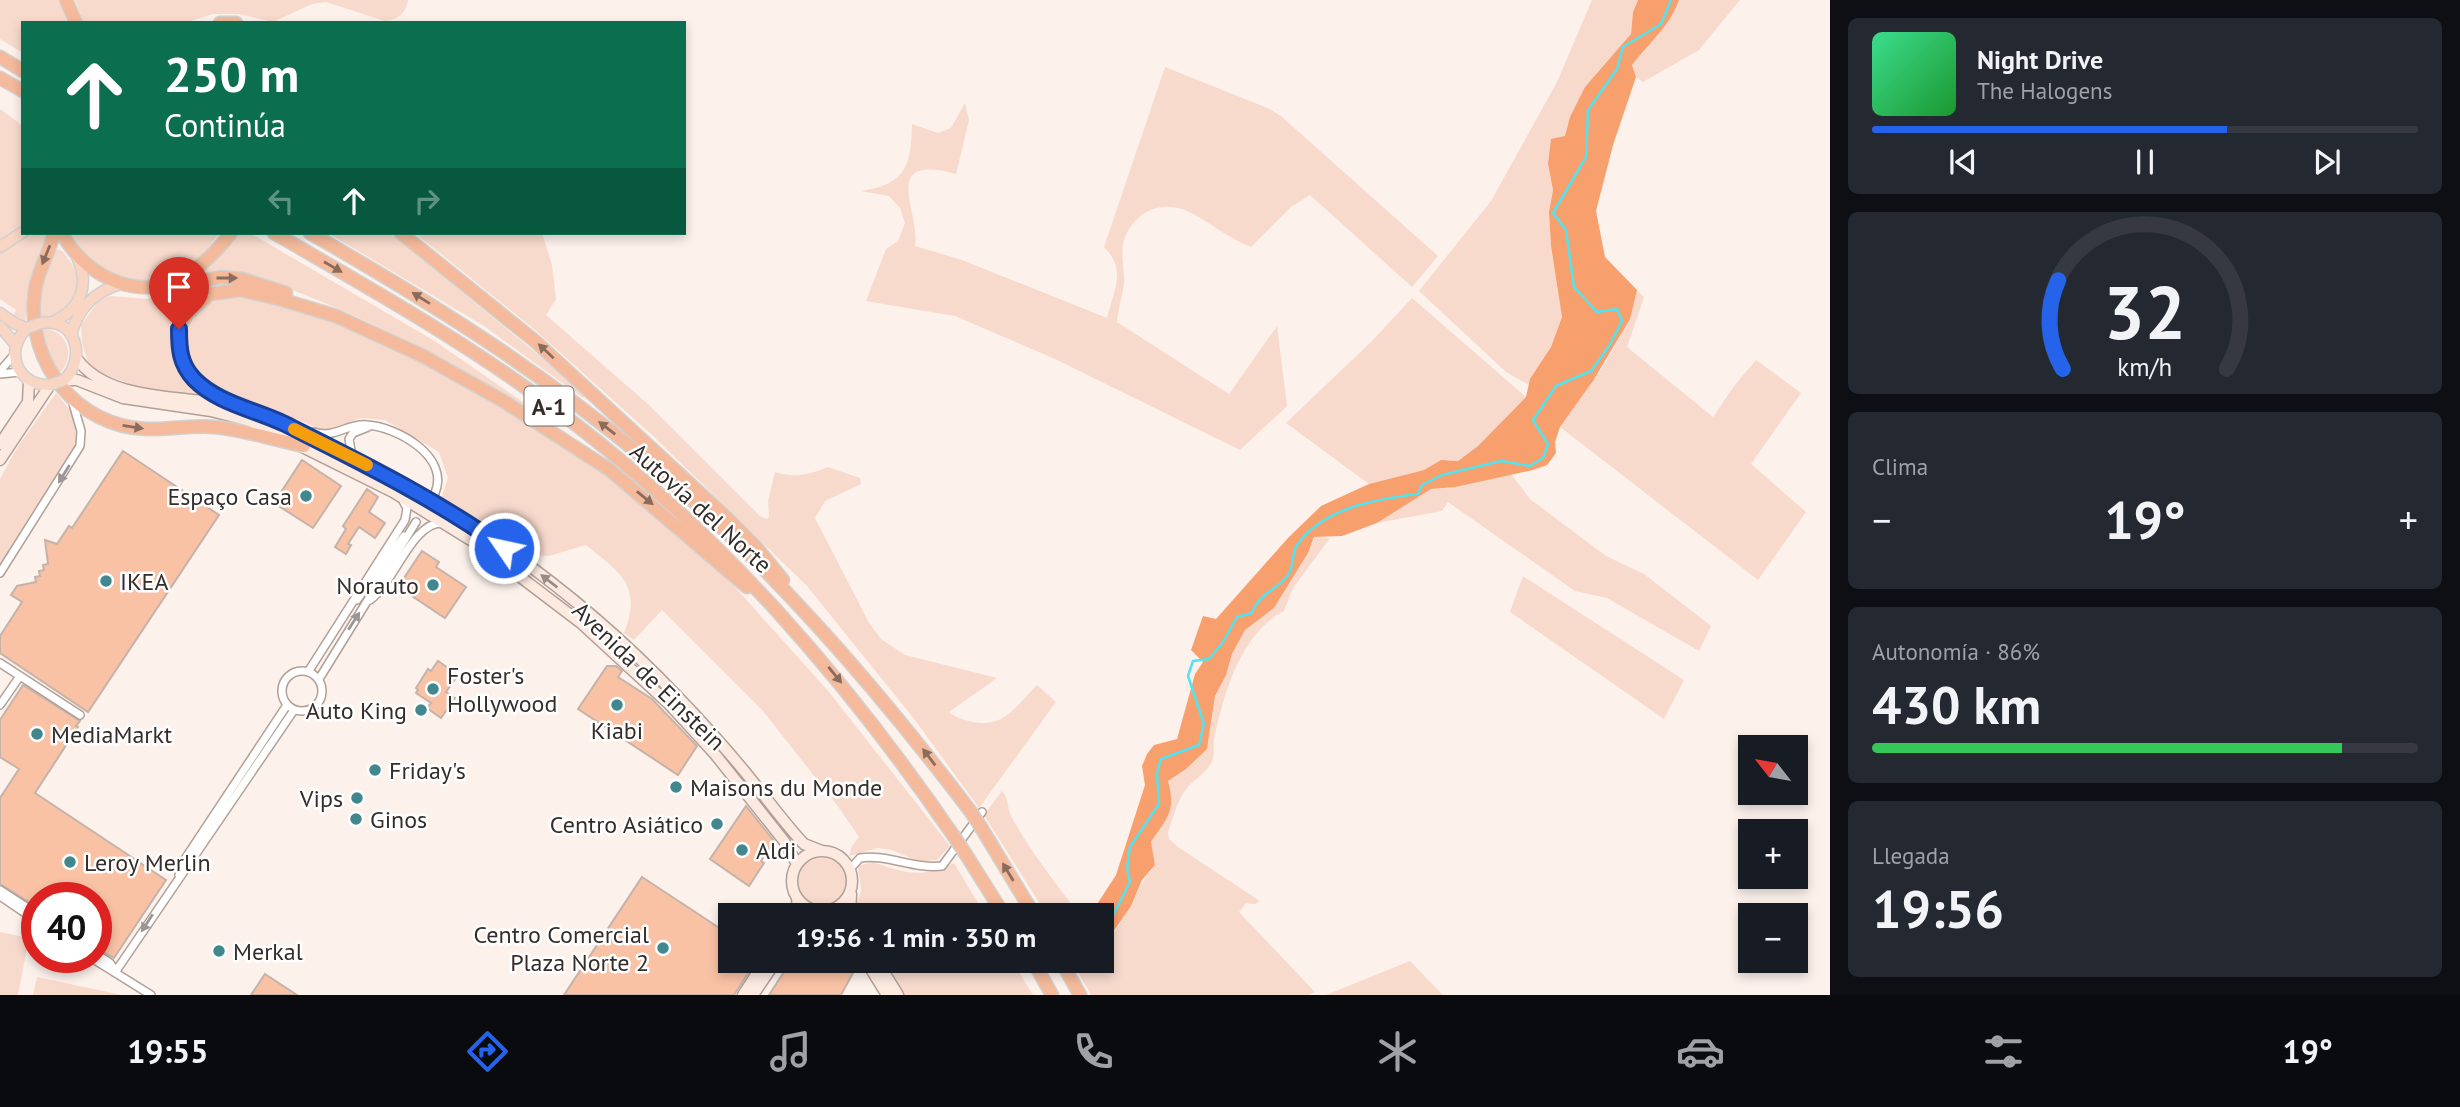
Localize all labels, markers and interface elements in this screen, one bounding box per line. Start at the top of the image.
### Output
text: 250 m [164,42,299,106]
text: Night Drive [1977,43,2103,76]
icon: ahead [49,49,140,140]
text: The Halogens [1977,76,2112,105]
text: Continúa [164,104,286,146]
icon: previous [1944,143,1982,181]
icon: pause [2126,143,2164,181]
icon: next [2308,143,2346,181]
icon: left [262,182,300,220]
icon: ahead [335,182,373,220]
icon: right [408,182,446,220]
one-way arrow [41,245,52,266]
pin [149,257,209,329]
one-way arrow [324,261,343,273]
text: 32 [2104,266,2186,360]
icon: arrive [160,268,198,306]
one-way arrow [216,272,238,284]
one-way arrow [411,291,430,304]
one-way arrow [537,343,555,359]
text: km/h [2118,351,2172,383]
road number: A-1 [524,386,574,426]
one-way arrow [598,421,615,436]
one-way arrow [122,422,144,433]
street label: Autovía del Norte [624,436,778,580]
text: Clima [1872,452,1928,481]
one-way arrow [57,465,70,484]
place label: Espaço Casa [167,481,292,512]
text: 19° [2104,486,2186,553]
marker: Espaço Casa [298,488,314,504]
one-way arrow [636,490,653,505]
text: − [1872,495,1891,544]
text: + [2399,495,2418,544]
position arrow [467,511,541,585]
place label: IKEA [120,566,169,597]
place label: Norauto [336,570,419,601]
marker: IKEA [98,573,114,589]
one-way arrow [540,574,558,589]
marker: Norauto [425,577,441,593]
street label: Avenida de Einstein [566,595,732,757]
one-way arrow [348,611,361,631]
text: Autonomía · 86% [1872,637,2040,666]
place label: Foster's Hollywood [447,660,557,719]
one-way arrow [827,665,842,683]
text: 430 km [1872,671,2041,738]
marker: Foster's Hollywood [425,681,441,697]
place label: Auto King [306,695,407,726]
marker: Kiabi [609,697,625,713]
marker: Auto King [413,702,429,718]
place label: Kiabi [591,715,643,746]
place label: MediaMarkt [51,719,172,750]
marker: MediaMarkt [29,726,45,742]
north arrow [1738,735,1808,805]
map controls [1738,735,1808,973]
one-way arrow [922,749,937,767]
place label: Friday's [389,755,466,786]
marker: Friday's [367,762,383,778]
place label: Maisons du Monde [690,772,882,803]
marker: Maisons du Monde [668,779,684,795]
place label: Vips [299,783,343,814]
marker: Vips [349,790,365,806]
place label: Ginos [370,804,427,835]
place label: Centro Asiático [550,809,703,840]
marker: Ginos [348,811,364,827]
marker: Centro Asiático [709,816,725,832]
button: + [1738,819,1808,889]
place label: Aldi [756,835,796,866]
text: Llegada [1872,841,1950,870]
marker: Aldi [734,842,750,858]
place label: Leroy Merlin [84,847,211,878]
marker: Leroy Merlin [62,854,78,870]
one-way arrow [1002,862,1015,881]
text: 19:56 [1872,875,2004,942]
speed limit sign: 40 [21,882,112,973]
button: − [1738,903,1808,973]
one-way arrow [140,914,154,932]
place label: Centro Comercial Plaza Norte 2 [474,919,649,978]
text: 19:56 · 1 min · 350 m [796,921,1036,954]
place label: Merkal [233,936,303,967]
marker: Centro Comercial Plaza Norte 2 [655,940,671,956]
marker: Merkal [211,943,227,959]
icon: directions [463,1027,512,1076]
icon: music [766,1027,815,1076]
icon: phone [1069,1027,1118,1076]
icon: climate [1373,1027,1422,1076]
icon: car [1676,1027,1725,1076]
icon: filters [1979,1027,2028,1076]
text: 19:55 [127,1030,208,1072]
text: 19° [2283,1030,2333,1072]

